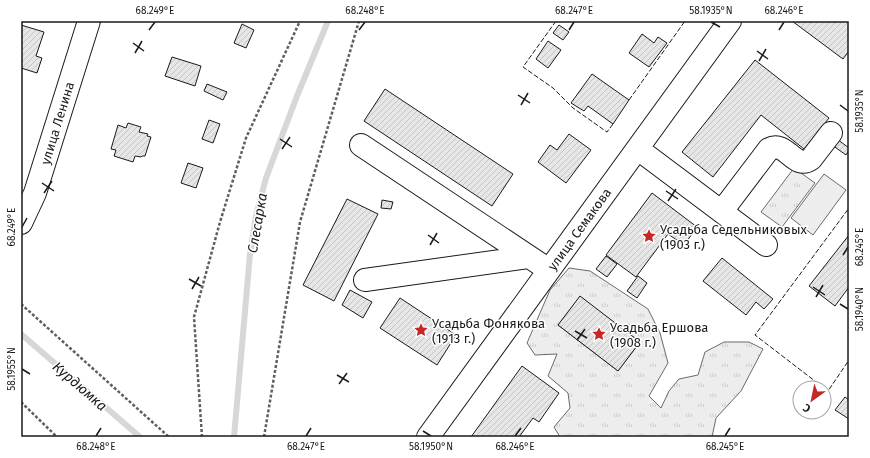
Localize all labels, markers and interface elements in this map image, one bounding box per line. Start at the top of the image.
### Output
text: 68.249°E [136,5,174,17]
text: 68.248°E [345,5,385,17]
text: 68.247°E [555,5,593,17]
text: 58.1935°N [689,5,733,17]
text: 68.246°E [764,5,804,17]
street label: улица Ленина [38,80,77,166]
text: 58.1935°N [854,89,866,133]
street label: улица Семакова [545,185,614,273]
water label: Слесарка [244,192,271,254]
text: 68.249°E [6,208,18,246]
place label: Усадьба Седельниковых (1903 г.) [660,222,807,252]
place icon: Усадьба Седельниковых (1903 г.) [641,228,657,244]
text: 68.245°E [854,228,866,266]
text: 58.1940°N [854,287,866,331]
place label: Усадьба Фонякова (1913 г.) [432,316,545,346]
place label: Усадьба Ершова (1908 г.) [610,320,708,350]
place icon: Усадьба Фонякова (1913 г.) [413,322,429,338]
place icon: Усадьба Ершова (1908 г.) [591,326,607,342]
text: 58.1955°N [6,347,18,391]
water label: Курдюмка [49,358,110,415]
north arrow [792,380,832,420]
text: С [800,400,813,415]
text: 68.248°E [76,441,116,453]
text: 68.247°E [287,441,325,453]
text: 58.1950°N [409,441,453,453]
text: 68.246°E [495,441,535,453]
text: 68.245°E [706,441,744,453]

